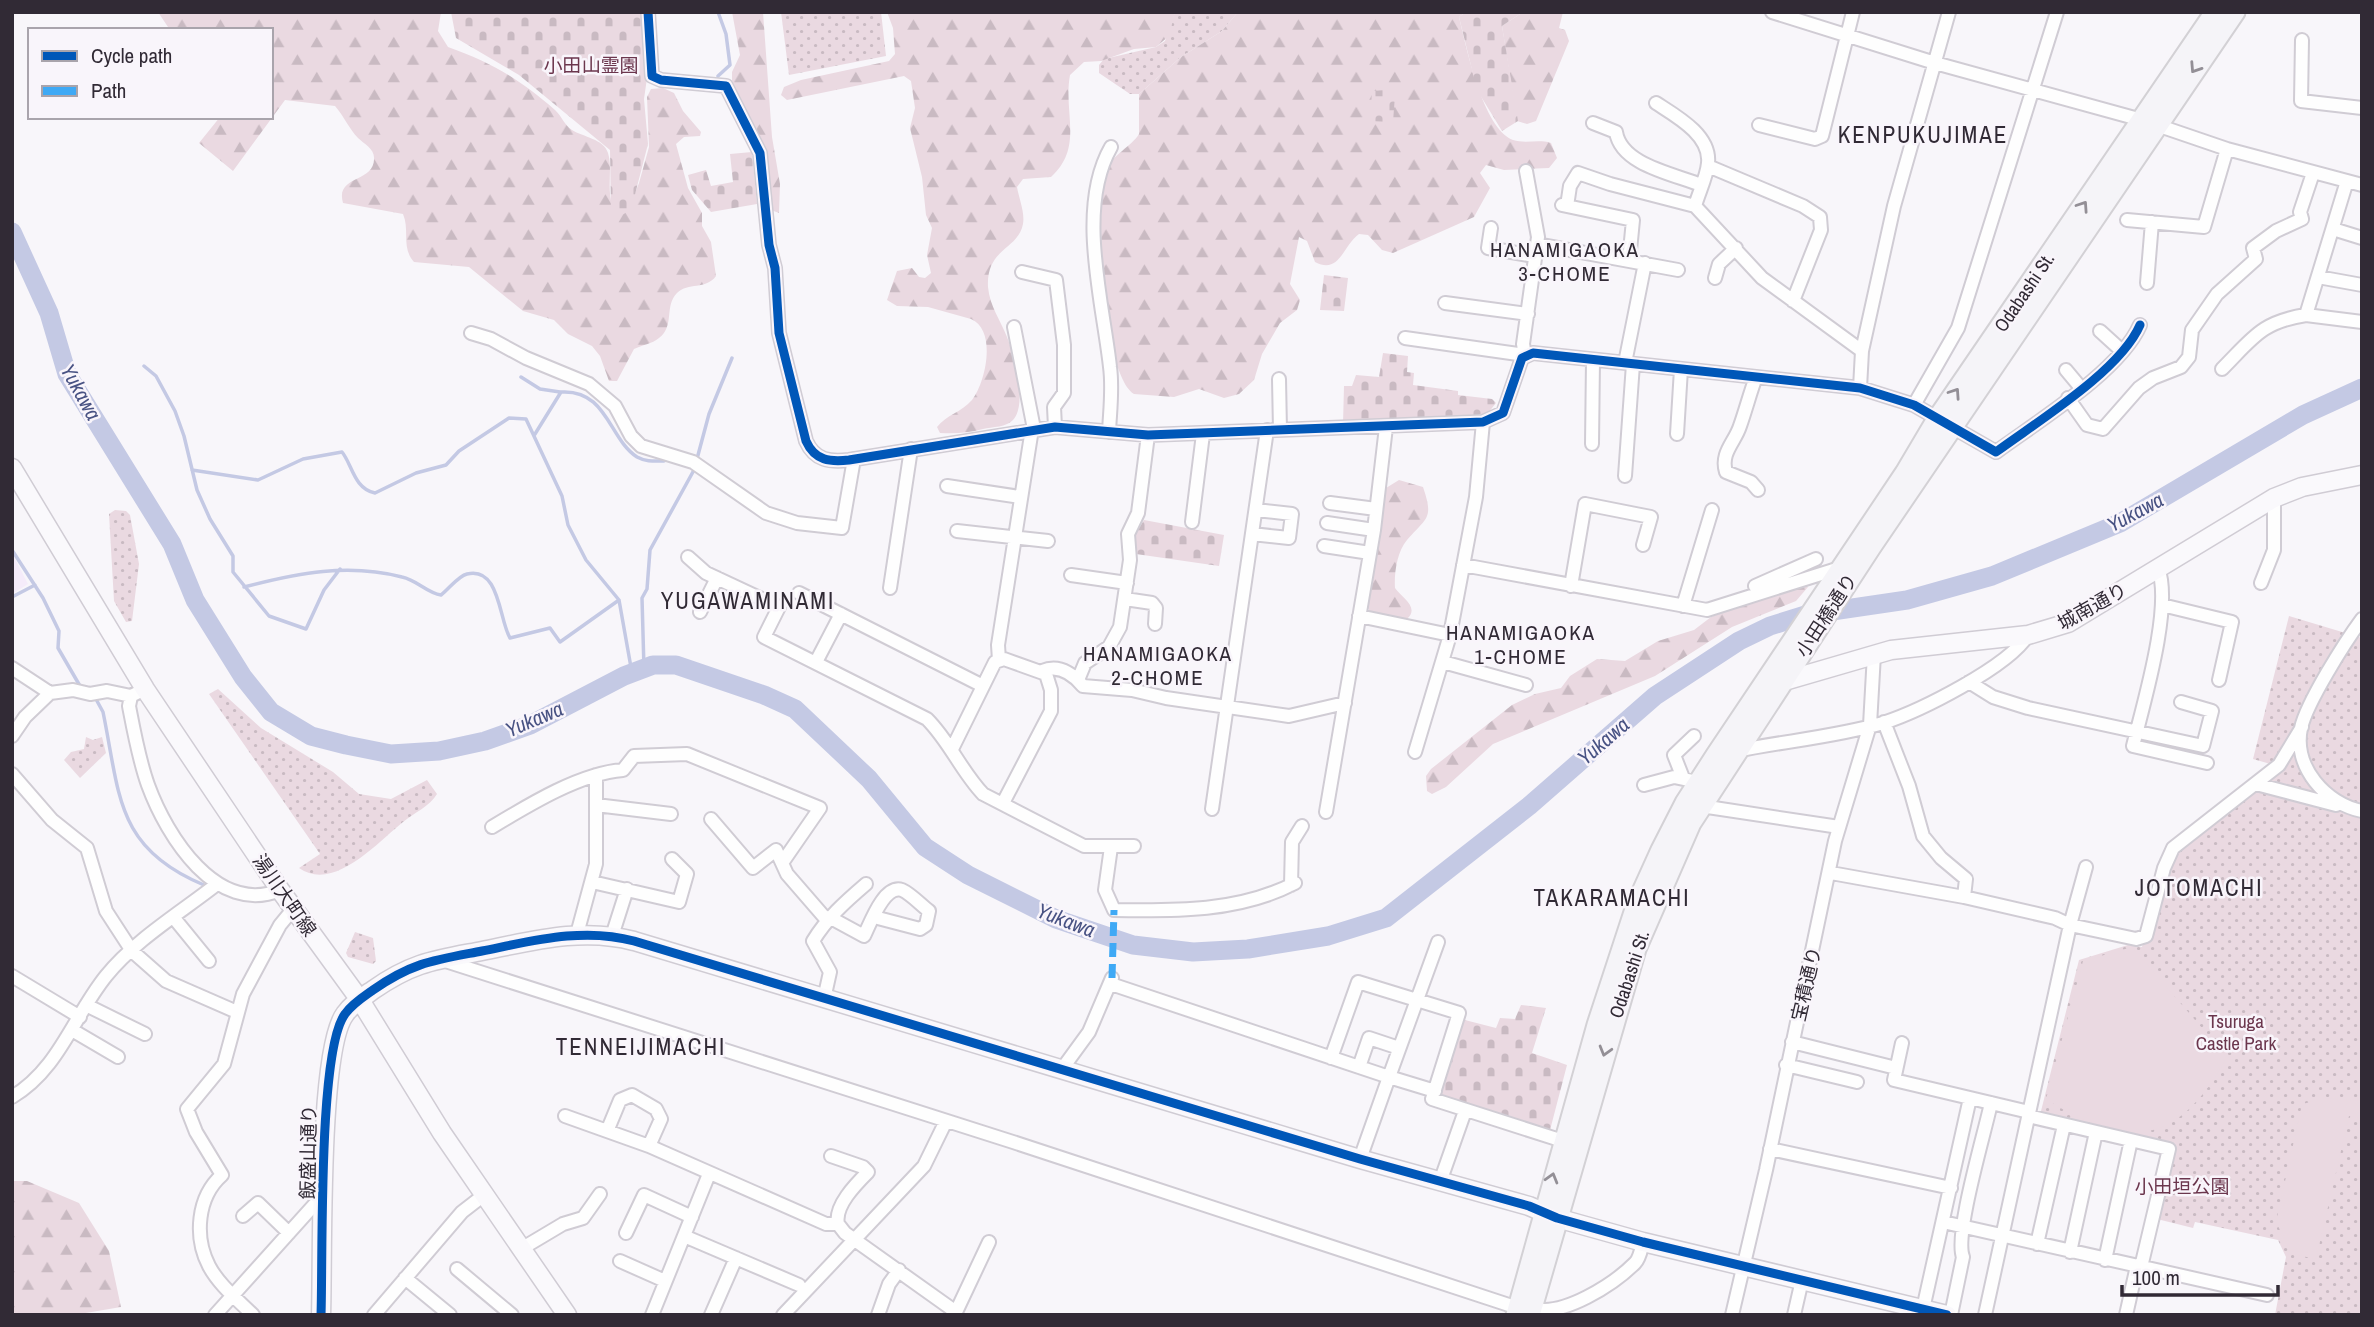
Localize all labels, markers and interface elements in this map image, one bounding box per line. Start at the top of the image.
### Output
legend [28,28,273,119]
text: Cycle path [91,41,172,70]
park label: 小田山霊園 [543,52,639,78]
one-way arrow [2191,61,2204,74]
text: Path [91,76,126,105]
district label: KENPUKUJIMAE [1838,119,2008,150]
one-way arrow [2075,201,2088,214]
district label: HANAMIGAOKA 3-CHOME [1490,235,1640,288]
street label: Odabashi St. [1988,247,2060,337]
water label: Yukawa [54,359,108,425]
one-way arrow [1947,388,1959,401]
water label: Yukawa [2102,485,2168,539]
street label: 小田橋通り [1789,568,1863,662]
street label: 城南通り [2052,576,2132,636]
district label: YUGAWAMINAMI [661,585,835,616]
district label: HANAMIGAOKA 1-CHOME [1446,618,1596,671]
district label: HANAMIGAOKA 2-CHOME [1083,639,1233,692]
water label: Yukawa [501,694,567,744]
water label: Yukawa [1571,710,1635,772]
street label: 湯川大町線 [247,849,323,941]
district label: JOTOMACHI [2135,872,2263,903]
district label: TAKARAMACHI [1534,882,1690,913]
water label: Yukawa [1033,896,1099,944]
street label: Odabashi St. [1603,927,1655,1021]
street label: 宝積通り [1785,944,1827,1024]
park label: Tsuruga Castle Park [2196,1008,2276,1056]
district label: TENNEIJIMACHI [556,1031,726,1062]
one-way arrow [1599,1044,1614,1056]
street label: 飯盛山通り [294,1104,322,1200]
one-way arrow [1544,1172,1558,1184]
park label: 小田垣公園 [2134,1173,2230,1199]
scale bar [2122,1254,2278,1298]
text: 100 m [2132,1263,2180,1292]

